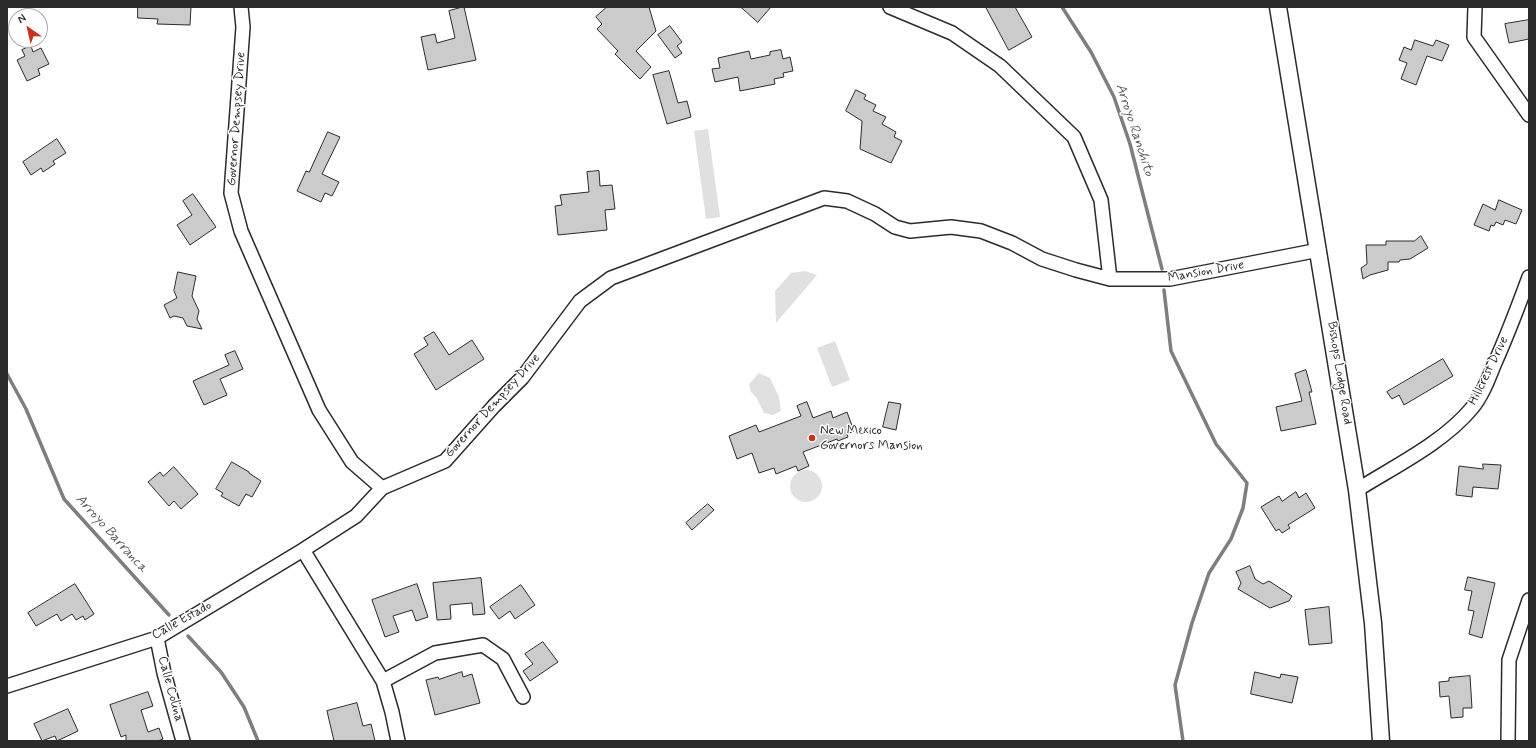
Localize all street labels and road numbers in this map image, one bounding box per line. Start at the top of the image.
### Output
street label: Governor Dempsey Drive [225,51,249,187]
street label: Mansion Drive [1167,258,1245,286]
street label: Bishops Lodge Road [1323,320,1355,426]
street label: Hillcrest Drive [1466,334,1512,408]
street label: Governor Dempsey Drive [442,351,544,461]
street label: Calle Estado [149,598,215,644]
street label: Calle Colina [154,655,186,723]

